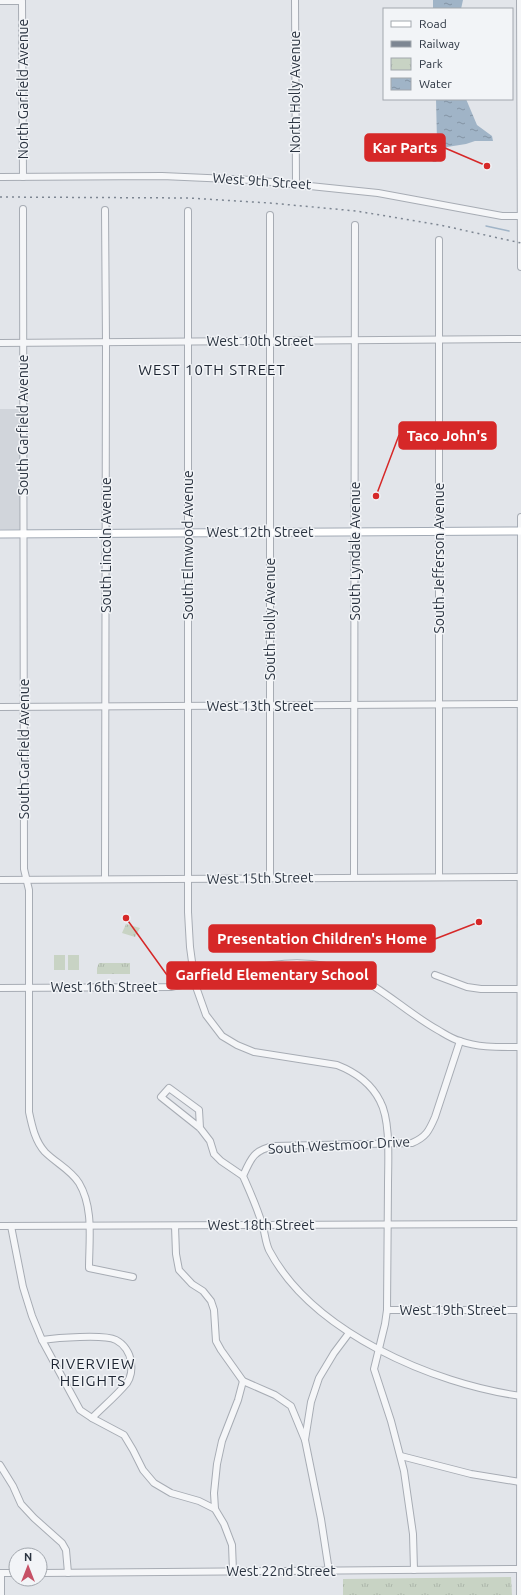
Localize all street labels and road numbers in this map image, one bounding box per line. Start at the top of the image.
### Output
street label: North Garfield Avenue [15,19,31,159]
street label: North Holly Avenue [287,31,303,153]
street label: West 9th Street [212,170,312,192]
street label: West 10th Street [207,333,314,349]
street label: South Garfield Avenue [15,355,31,495]
street label: South Elmwood Avenue [180,470,196,620]
street label: South Lincoln Avenue [98,477,114,613]
street label: South Lyndale Avenue [347,481,363,621]
street label: South Jefferson Avenue [431,482,447,634]
street label: West 12th Street [207,524,314,540]
street label: South Holly Avenue [262,558,278,680]
street label: South Garfield Avenue [16,679,32,819]
street label: West 13th Street [207,698,314,714]
street label: West 15th Street [206,869,314,887]
street label: West 16th Street [51,979,158,995]
street label: South Westmoor Drive [268,1133,410,1157]
street label: West 18th Street [208,1217,315,1233]
street label: West 19th Street [400,1302,507,1318]
street label: West 22nd Street [226,1563,336,1579]

